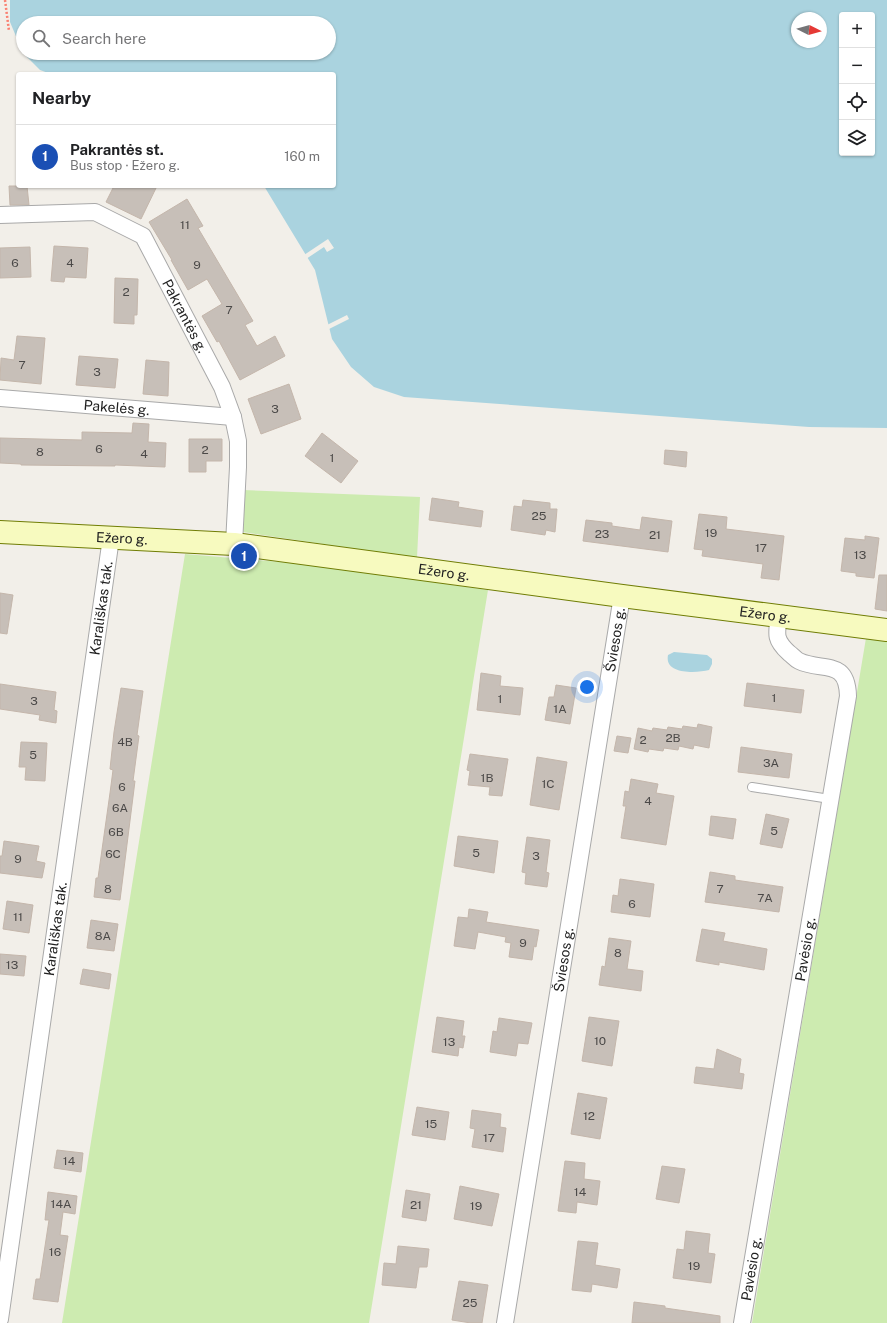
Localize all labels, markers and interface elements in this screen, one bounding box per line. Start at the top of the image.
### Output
north arrow [791,12,827,48]
map controls [839,12,875,156]
button: + [839,12,875,48]
search box [16,16,336,60]
icon: search [30,27,52,49]
text: Search here [62,30,146,47]
button: − [839,48,875,84]
button: locate [839,84,875,120]
text: Nearby [32,88,91,108]
button: layers [839,120,875,156]
text: Pakrantės st. [70,141,164,158]
text: 1 [42,149,48,164]
text: 160 m [284,149,320,164]
text: Bus stop · Ežero g. [70,158,180,173]
house number: 11 [180,218,190,232]
house number: 6 [11,256,19,270]
house number: 4 [66,256,74,270]
house number: 9 [193,258,201,272]
street label: Pakrantės g. [159,277,211,355]
house number: 2 [122,285,130,299]
house number: 7 [225,303,233,317]
house number: 7 [18,358,26,372]
house number: 3 [93,365,101,379]
street label: Pakelės g. [83,397,150,418]
house number: 3 [271,402,279,416]
house number: 6 [95,442,103,456]
house number: 2 [201,443,209,457]
house number: 8 [36,445,44,459]
house number: 4 [140,447,148,461]
house number: 1 [330,451,334,465]
house number: 25 [532,509,547,523]
house number: 19 [705,526,717,540]
house number: 23 [595,527,609,541]
house number: 21 [649,528,661,542]
street label: Ežero g. [96,529,148,548]
pin: 1 [231,541,257,571]
house number: 17 [755,541,767,555]
house number: 13 [854,548,866,562]
street label: Karališkas tak. [86,560,116,656]
street label: Ežero g. [417,561,471,583]
street label: Ežero g. [738,603,792,626]
street label: Šviesos g. [601,606,628,673]
your location [577,677,597,697]
house number: 1 [772,691,776,705]
house number: 1 [498,692,502,706]
house number: 3 [30,694,38,708]
house number: 1A [553,702,567,716]
house number: 2B [665,731,681,745]
house number: 2 [639,733,647,747]
house number: 4B [117,735,133,749]
house number: 5 [29,748,37,762]
house number: 3A [763,756,780,770]
house number: 1B [481,771,493,785]
house number: 1C [541,777,555,791]
house number: 6 [118,780,126,794]
house number: 4 [644,794,652,808]
house number: 6A [112,801,128,815]
house number: 5 [770,824,778,838]
house number: 6B [108,825,124,839]
house number: 5 [472,846,480,860]
house number: 6C [105,847,121,861]
house number: 3 [532,849,540,863]
house number: 9 [14,852,22,866]
street label: Karališkas tak. [41,881,70,977]
house number: 8 [104,882,112,896]
house number: 7 [716,882,724,896]
house number: 7A [757,891,773,905]
house number: 6 [628,897,636,911]
house number: 11 [13,910,23,924]
street label: Pavėsio g. [792,916,818,983]
street label: Šviesos g. [549,926,577,993]
house number: 8A [95,929,112,943]
house number: 9 [519,936,527,950]
house number: 8 [614,946,622,960]
house number: 13 [6,958,18,972]
house number: 10 [594,1034,606,1048]
house number: 13 [443,1035,455,1049]
house number: 12 [583,1109,595,1123]
house number: 15 [425,1117,438,1131]
house number: 17 [483,1131,495,1145]
house number: 14 [63,1154,76,1168]
house number: 14 [574,1185,587,1199]
house number: 14A [51,1197,72,1211]
house number: 21 [410,1198,422,1212]
house number: 19 [470,1199,482,1213]
street label: Pavėsio g. [738,1235,764,1302]
house number: 16 [49,1245,61,1259]
house number: 19 [688,1259,700,1273]
house number: 25 [463,1296,478,1310]

